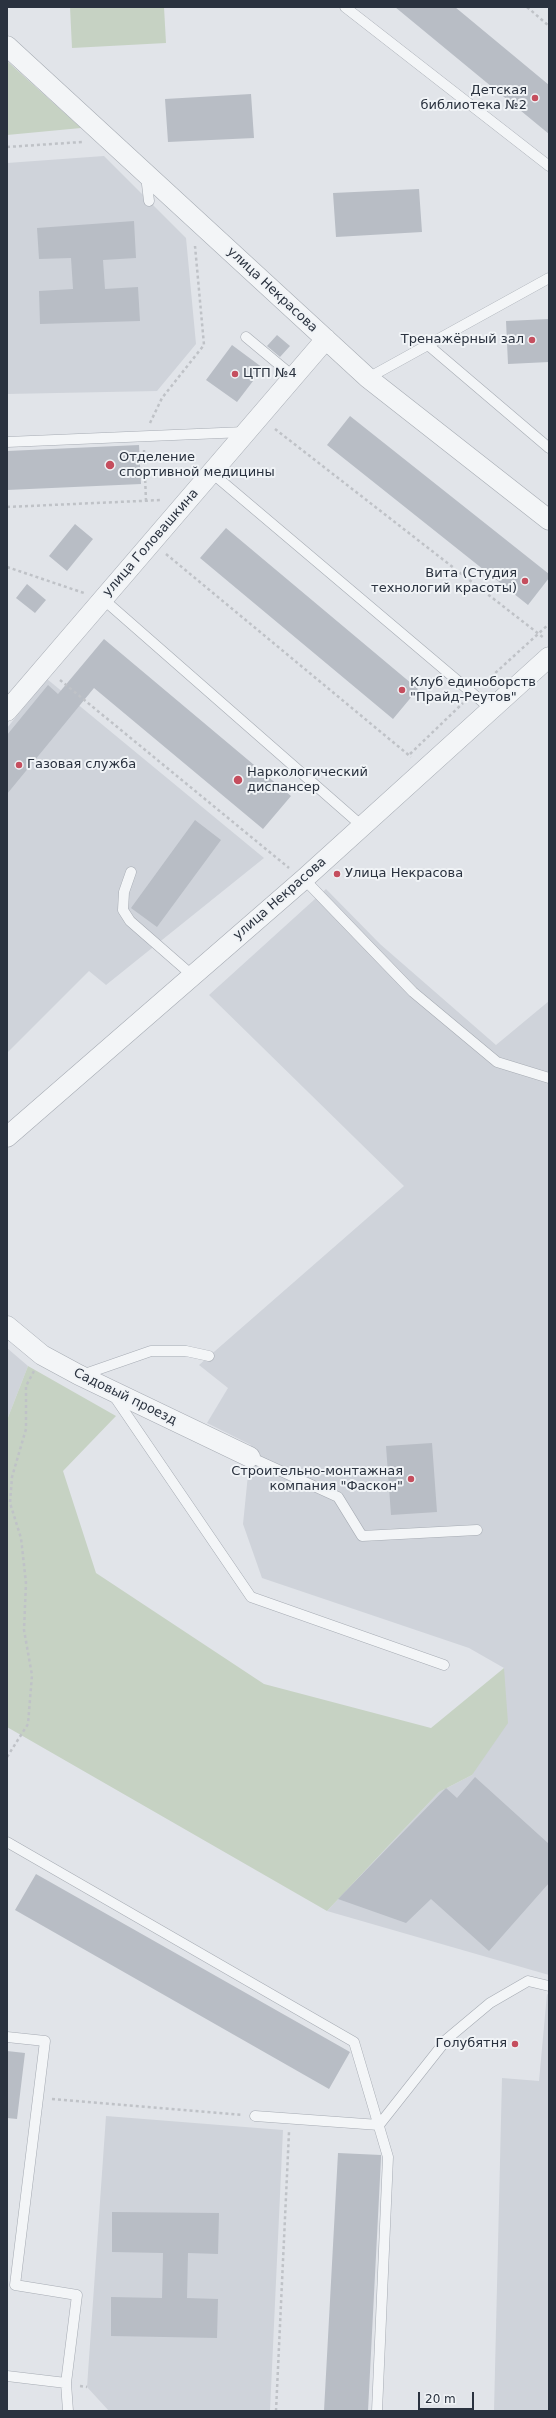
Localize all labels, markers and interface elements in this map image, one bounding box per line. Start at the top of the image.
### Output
place label: Детская библиотека №2 [420,83,527,114]
marker: Детская библиотека №2 [530,93,540,103]
street label: улица Некрасова [224,244,320,336]
place label: Тренажёрный зал [401,332,524,348]
marker: Тренажёрный зал [527,335,537,345]
place label: ЦТП №4 [243,366,297,382]
marker: ЦТП №4 [230,369,240,379]
place label: Отделение спортивной медицины [119,450,275,481]
marker: Отделение спортивной медицины [104,459,116,471]
street label: улица Головашкина [100,486,202,600]
place label: Вита (Студия технологий красоты) [371,566,517,597]
marker: Вита (Студия технологий красоты) [520,576,530,586]
place label: Клуб единоборств "Прайд-Реутов" [410,675,536,706]
marker: Клуб единоборств "Прайд-Реутов" [397,685,407,695]
place label: Газовая служба [27,757,136,773]
marker: Газовая служба [14,760,24,770]
place label: Наркологический диспансер [247,765,368,796]
marker: Наркологический диспансер [232,774,244,786]
street label: улица Некрасова [230,854,330,944]
place label: Улица Некрасова [345,866,463,882]
marker: Улица Некрасова [332,869,342,879]
street label: Садовый проезд [71,1365,179,1429]
place label: Строительно-монтажная компания "Фаскон" [231,1464,403,1495]
marker: Строительно-монтажная компания "Фаскон" [406,1474,416,1484]
place label: Голубятня [435,2036,507,2052]
marker: Голубятня [510,2039,520,2049]
scale bar [420,2384,476,2410]
text: 20 m [425,2392,456,2406]

